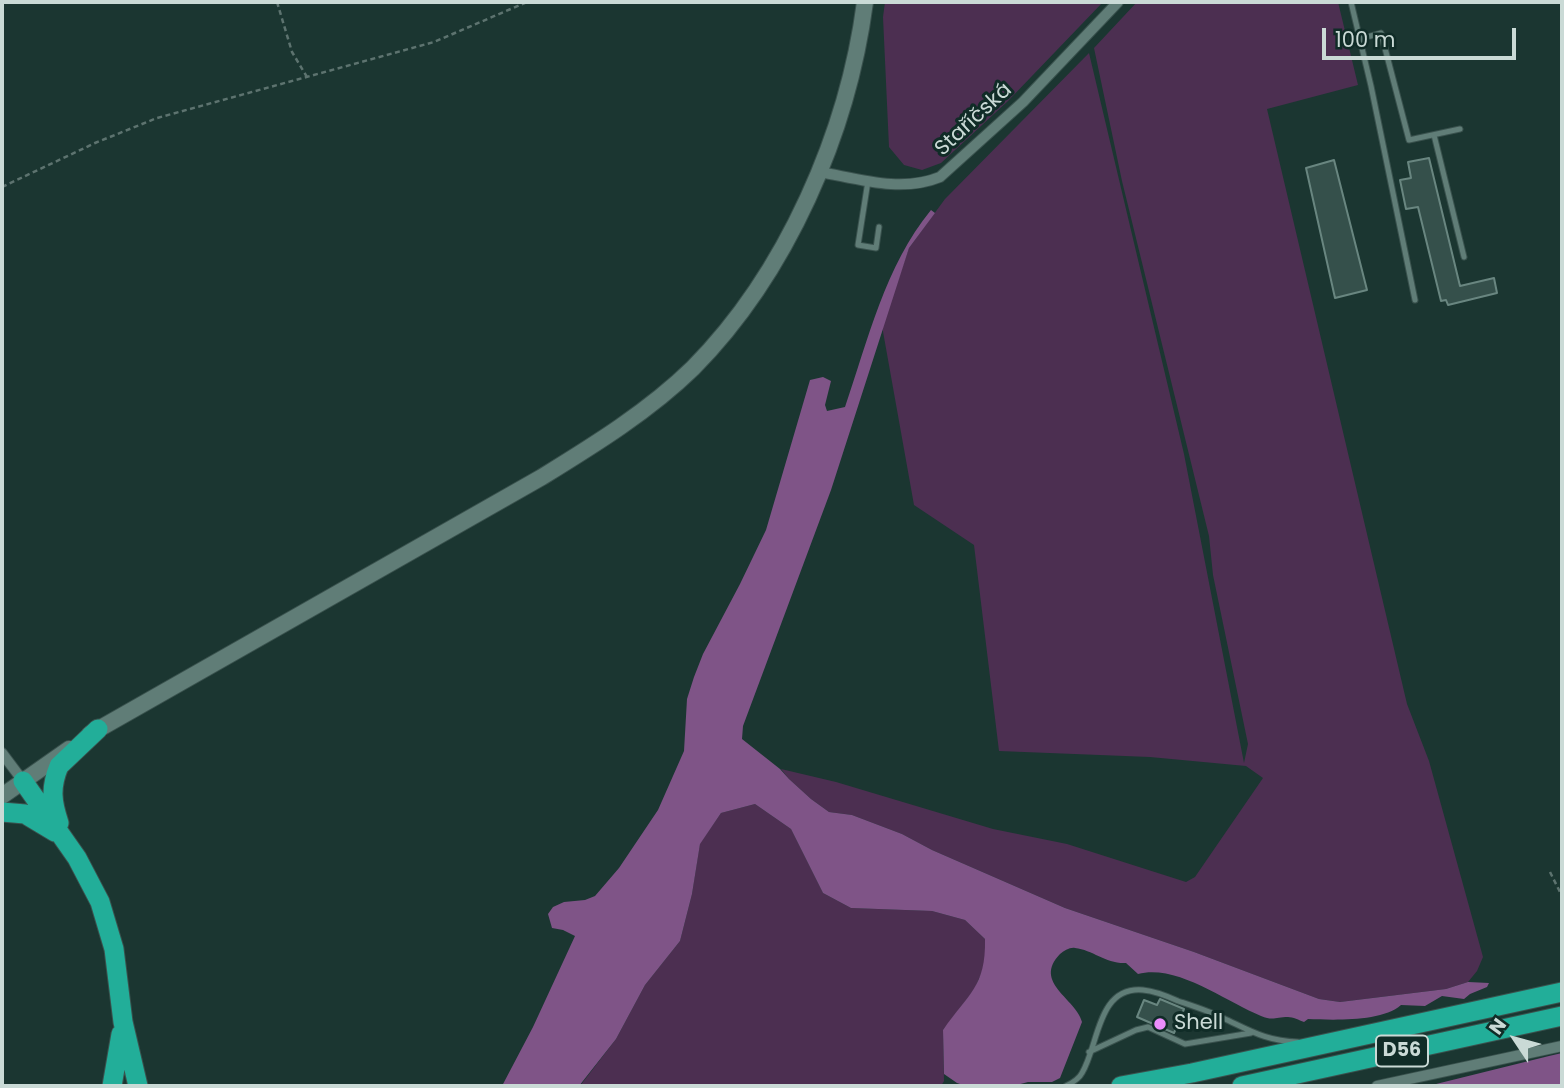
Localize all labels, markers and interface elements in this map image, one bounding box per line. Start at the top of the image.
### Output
scale bar [1326,14,1520,58]
text: 100 m [1335,25,1395,54]
street label: Staříčská [930,78,1018,162]
north arrow [1480,1004,1550,1074]
place label: Shell [1174,1011,1223,1037]
text: N [1482,1013,1513,1040]
marker: Shell [1152,1016,1168,1032]
road number: D56 [1376,1036,1428,1066]

